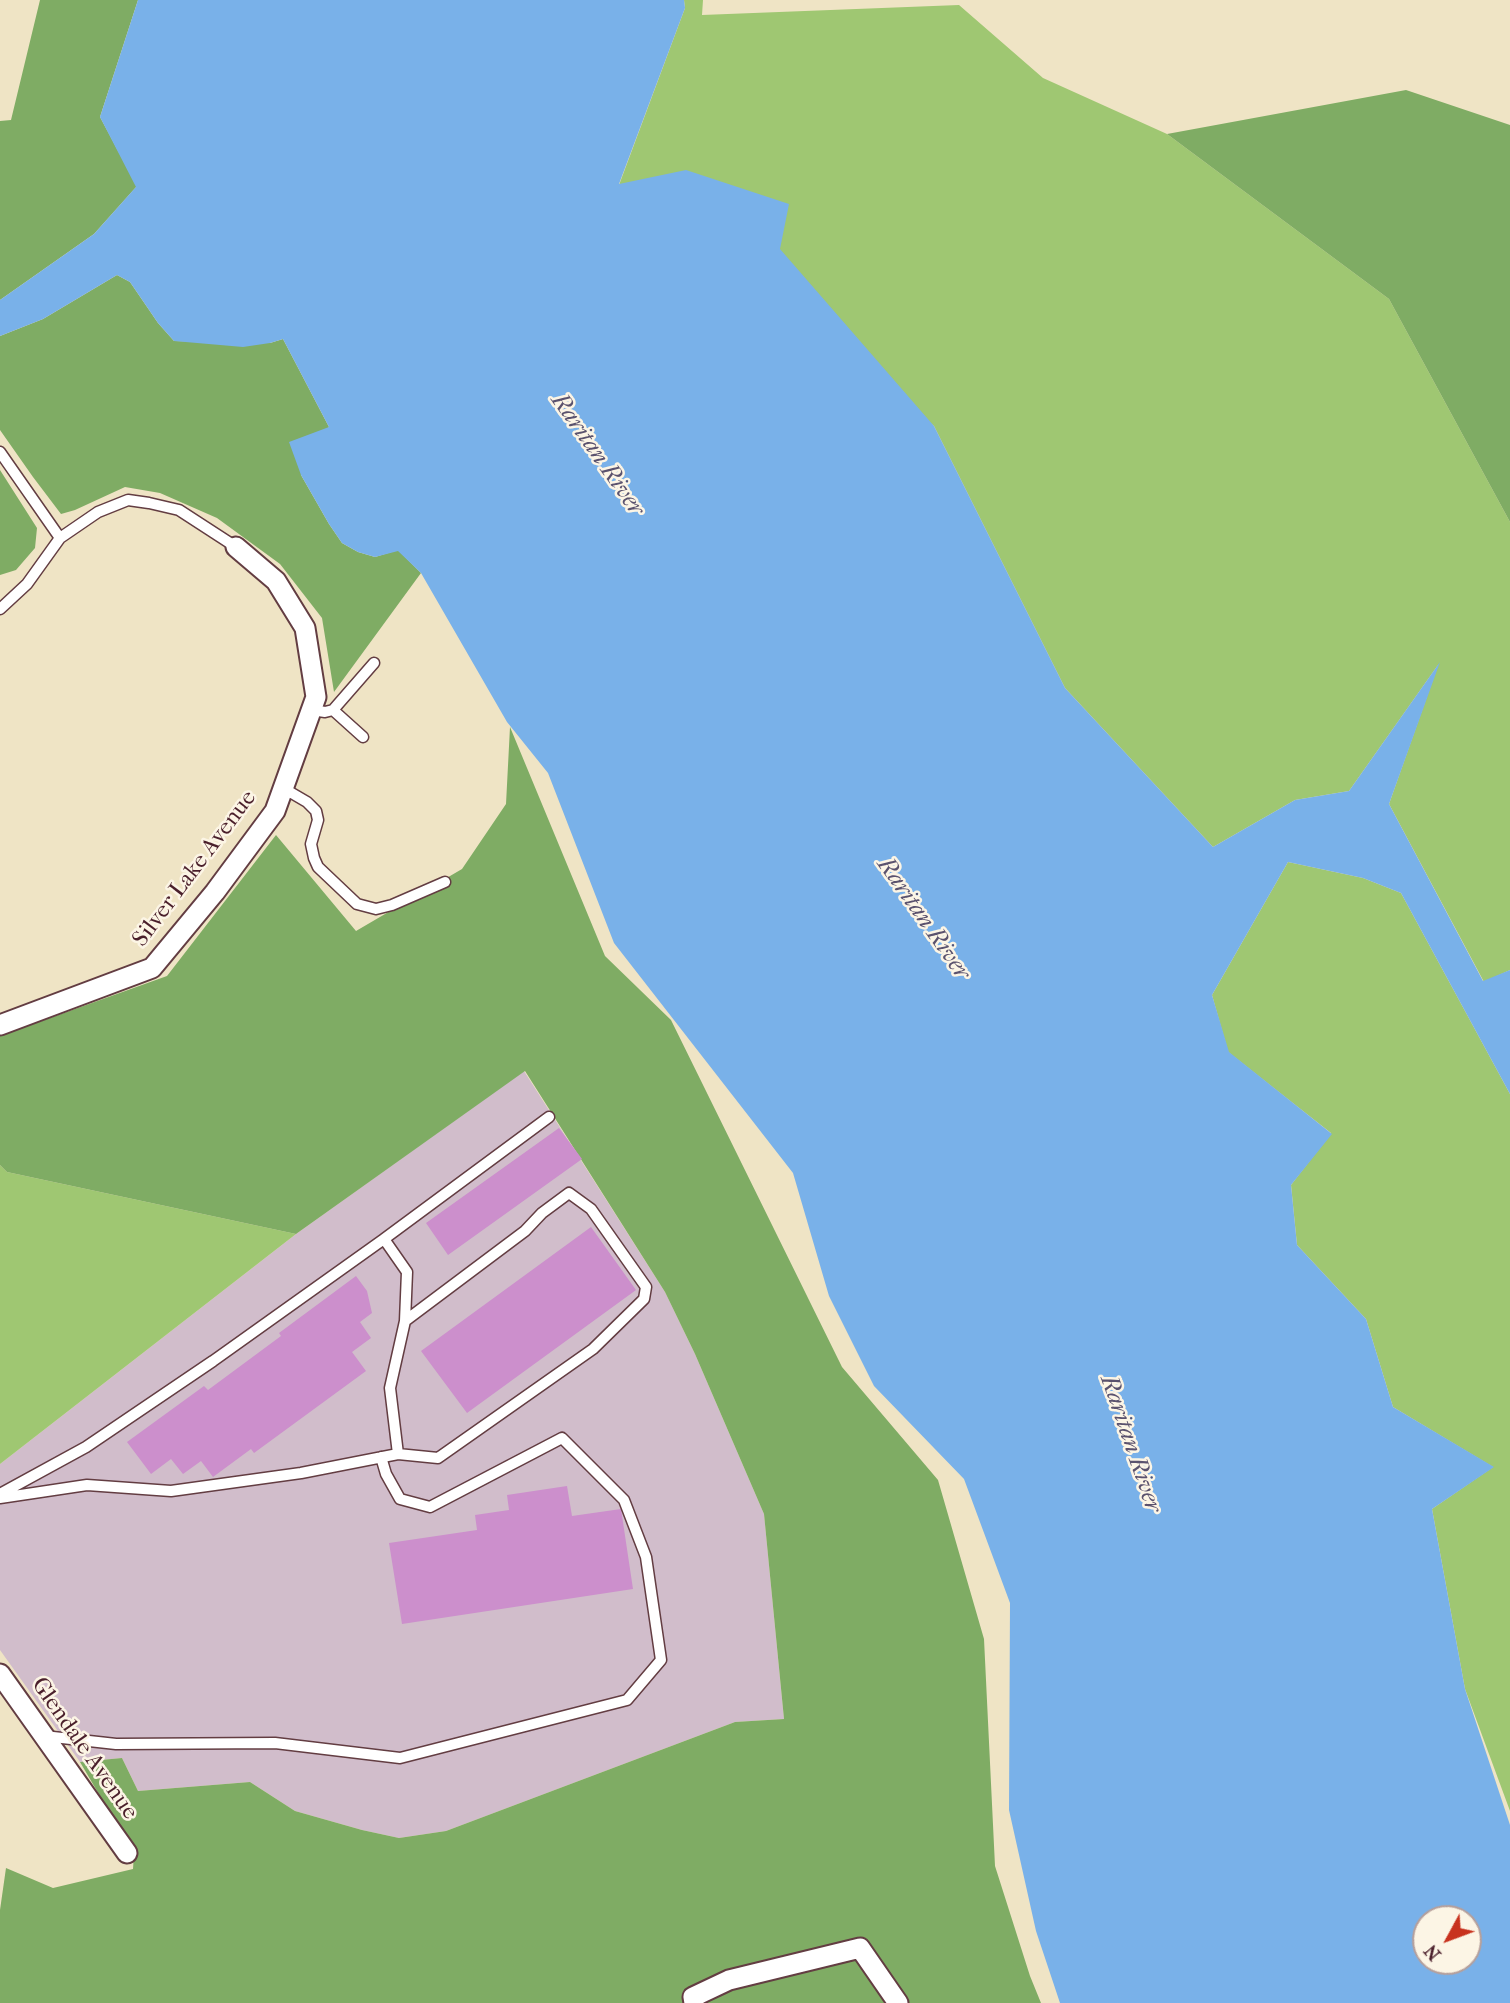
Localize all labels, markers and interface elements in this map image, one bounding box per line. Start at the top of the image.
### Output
water label: Raritan River [544,388,650,522]
street label: Silver Lake Avenue [127,785,263,953]
water label: Raritan River [870,852,976,986]
water label: Raritan River [1093,1372,1167,1516]
street label: Glendale Avenue [25,1673,143,1825]
north arrow [1412,1905,1482,1975]
text: N [1420,1940,1446,1965]

